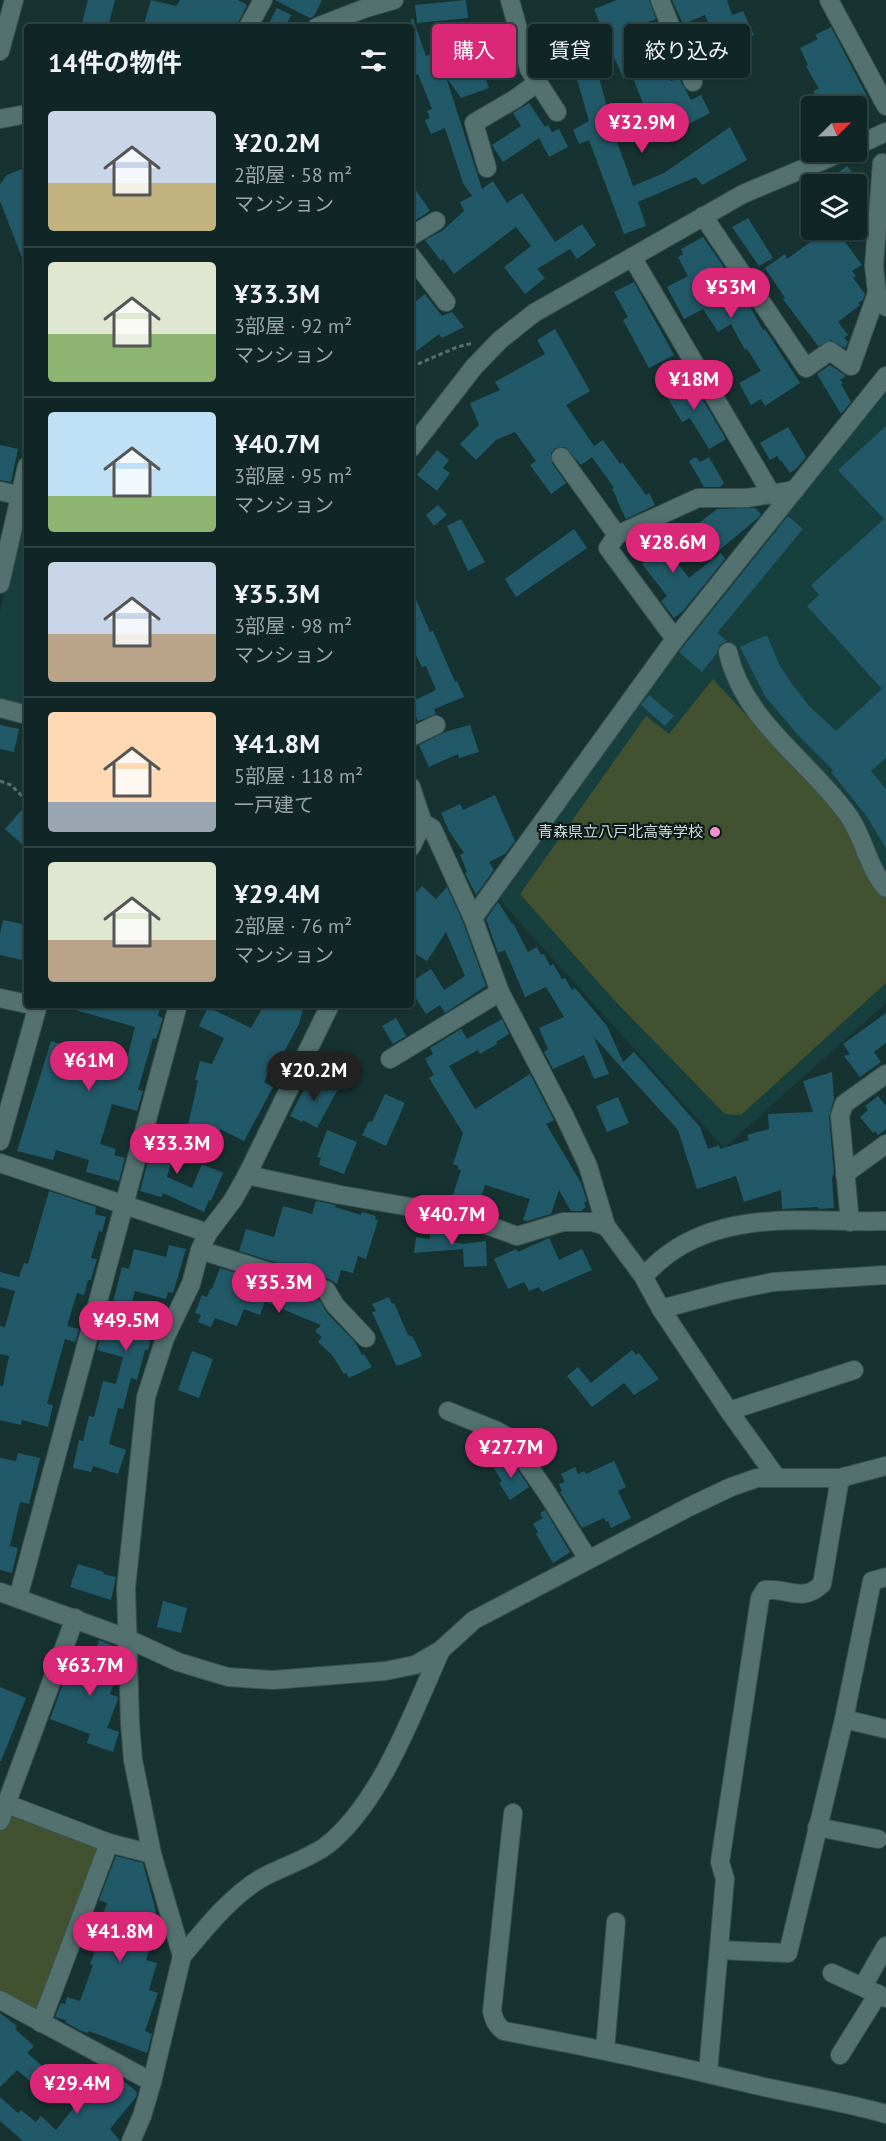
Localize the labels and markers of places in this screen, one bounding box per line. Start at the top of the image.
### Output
pin: ¥32.9M [593,103,691,154]
pin: ¥53M [695,268,767,319]
pin: ¥18M [658,360,730,411]
pin: ¥28.6M [624,523,722,574]
place label: 青森県立八戸北高等学校 [538,822,703,841]
marker: 青森県立八戸北高等学校 [708,825,722,839]
pin: ¥61M [53,1041,125,1092]
pin: ¥20.2M [265,1051,363,1102]
pin: ¥33.3M [128,1124,226,1175]
pin: ¥40.7M [403,1195,501,1246]
pin: ¥35.3M [230,1263,328,1314]
pin: ¥49.5M [77,1301,175,1352]
pin: ¥27.7M [462,1428,560,1479]
pin: ¥63.7M [41,1646,139,1697]
pin: ¥41.8M [71,1912,169,1963]
pin: ¥29.4M [28,2064,126,2115]

